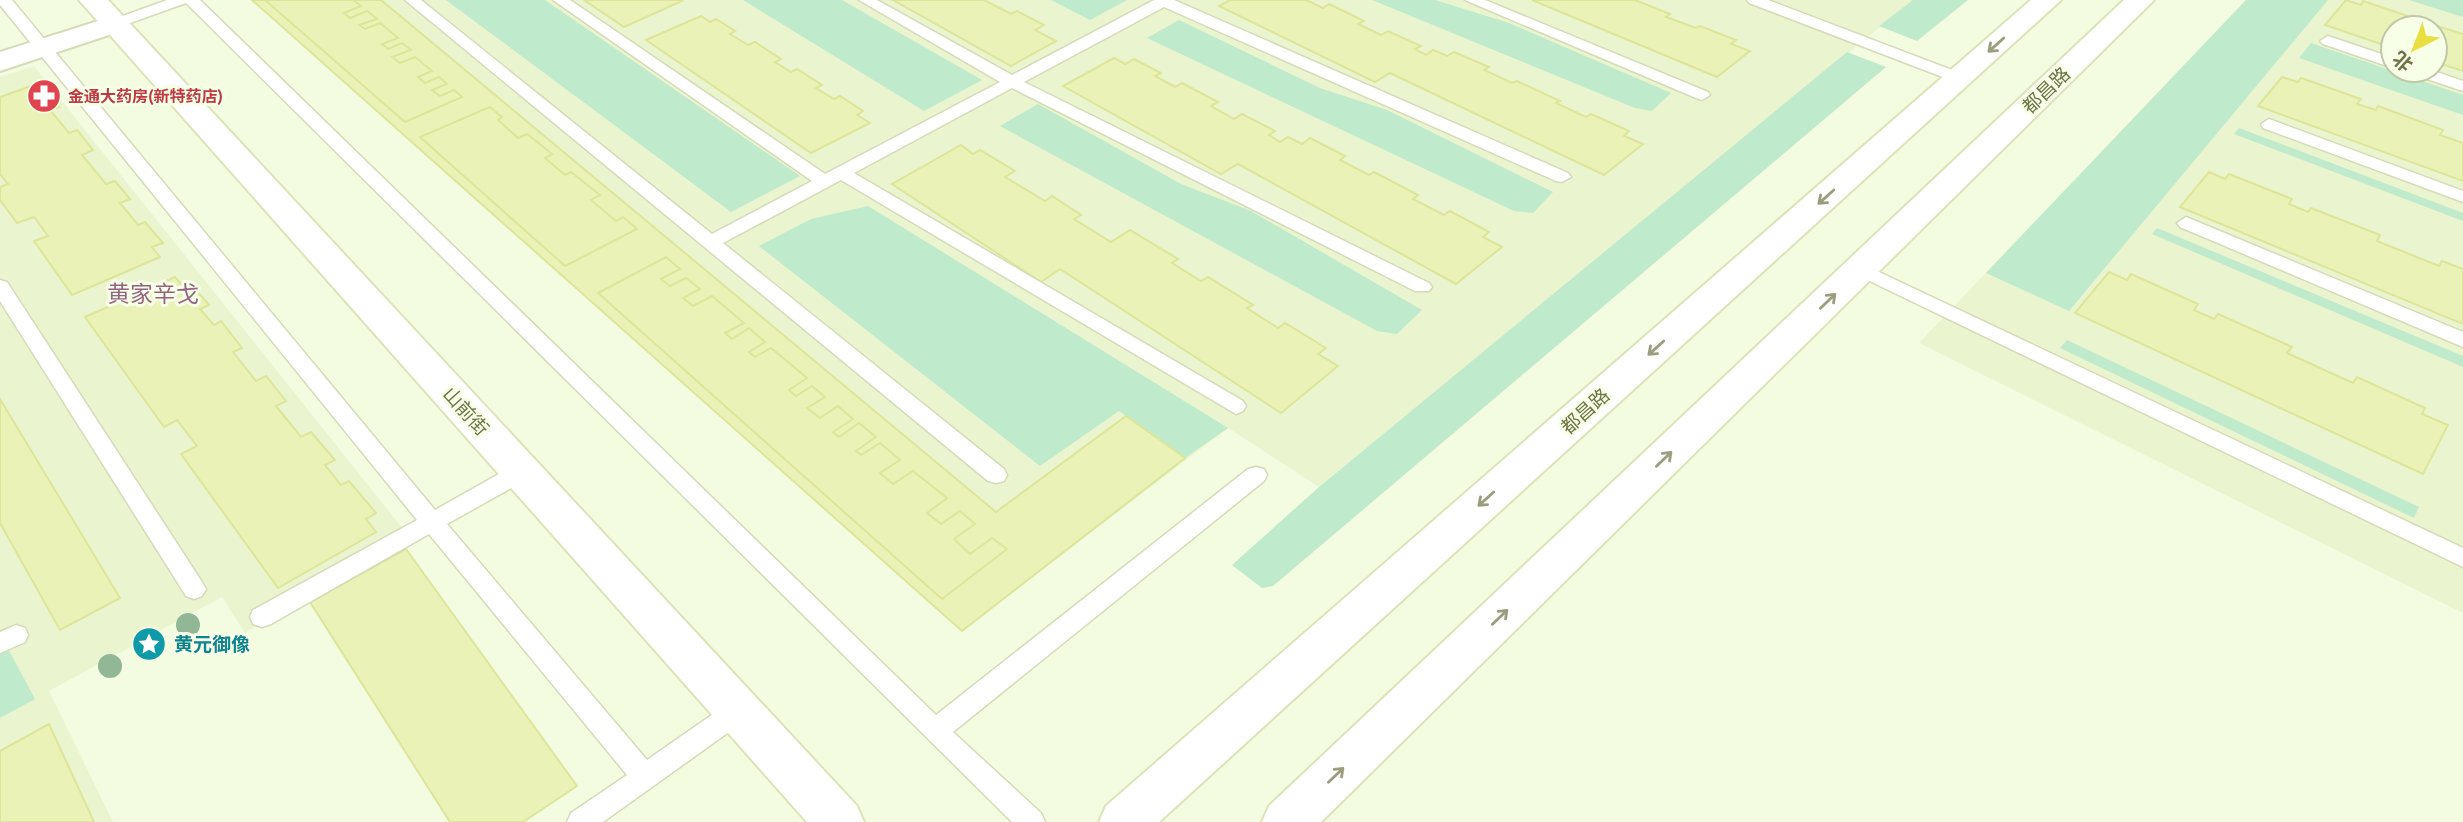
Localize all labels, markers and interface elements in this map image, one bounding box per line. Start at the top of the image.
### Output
north arrow [2379,14,2449,84]
one-way arrow [1987,37,2005,53]
text: 北 [2388,47,2417,76]
street label: 都昌路 [2018,62,2074,118]
pharmacy icon: 金通大药房(新特药店) [25,77,63,115]
place label: 金通大药房(新特药店) [68,87,223,106]
one-way arrow [1817,189,1835,205]
district label: 黄家辛戈 [107,281,199,306]
one-way arrow [1819,292,1836,309]
one-way arrow [1647,340,1665,356]
street label: 山前街 [439,382,493,440]
street label: 都昌路 [1556,384,1614,438]
one-way arrow [1655,450,1672,467]
one-way arrow [1478,491,1495,508]
one-way arrow [1491,608,1508,625]
place icon: 黄元御像 [130,625,168,663]
place label: 黄元御像 [174,633,250,655]
one-way arrow [1327,766,1344,783]

